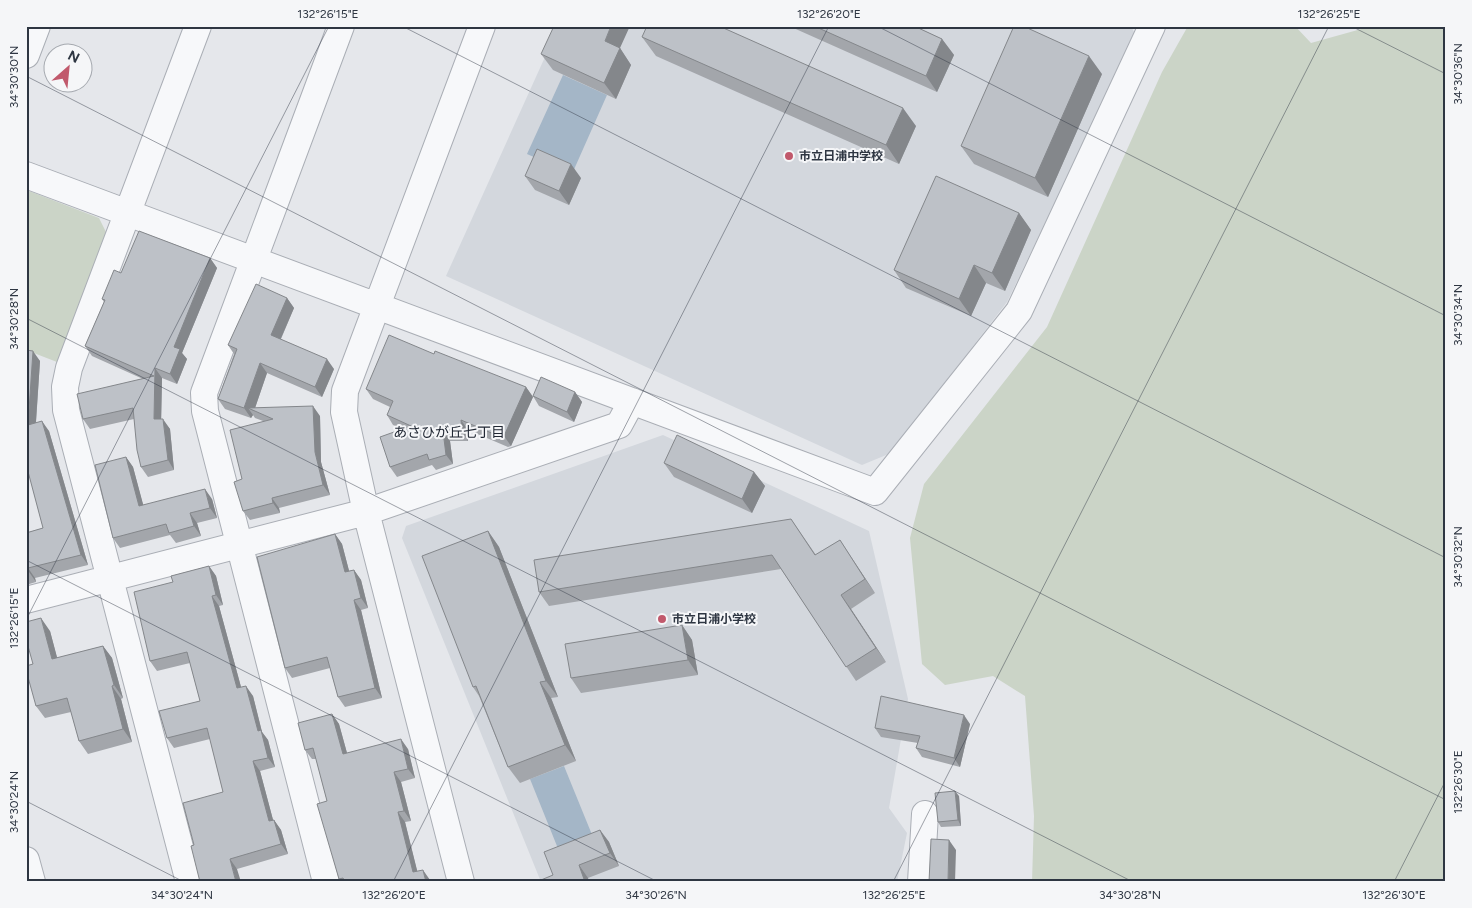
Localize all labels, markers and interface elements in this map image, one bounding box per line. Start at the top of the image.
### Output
text: 132°26'15"E [297,7,359,21]
text: 132°26'20"E [797,7,861,21]
text: 132°26'25"E [1297,7,1361,21]
north arrow [42,42,92,92]
text: 34°30'36"N [1451,43,1465,105]
text: 34°30'30"N [7,46,21,108]
text: N [65,47,82,67]
place label: 市立日浦中学校 [799,149,883,163]
marker: 市立日浦中学校 [783,150,795,162]
text: 34°30'34"N [1451,284,1465,346]
text: 34°30'28"N [7,288,21,350]
district label: あさひが丘七丁目 [393,424,505,441]
text: 34°30'32"N [1451,526,1465,588]
text: 132°26'15"E [7,587,21,649]
place label: 市立日浦小学校 [672,612,756,626]
marker: 市立日浦小学校 [656,613,668,625]
text: 132°26'30"E [1451,750,1465,814]
text: 34°30'24"N [7,771,21,833]
text: 34°30'24"N [151,888,213,902]
text: 132°26'20"E [362,888,426,902]
text: 34°30'26"N [625,888,687,902]
text: 132°26'25"E [862,888,926,902]
text: 34°30'28"N [1099,888,1161,902]
text: 132°26'30"E [1362,888,1426,902]

